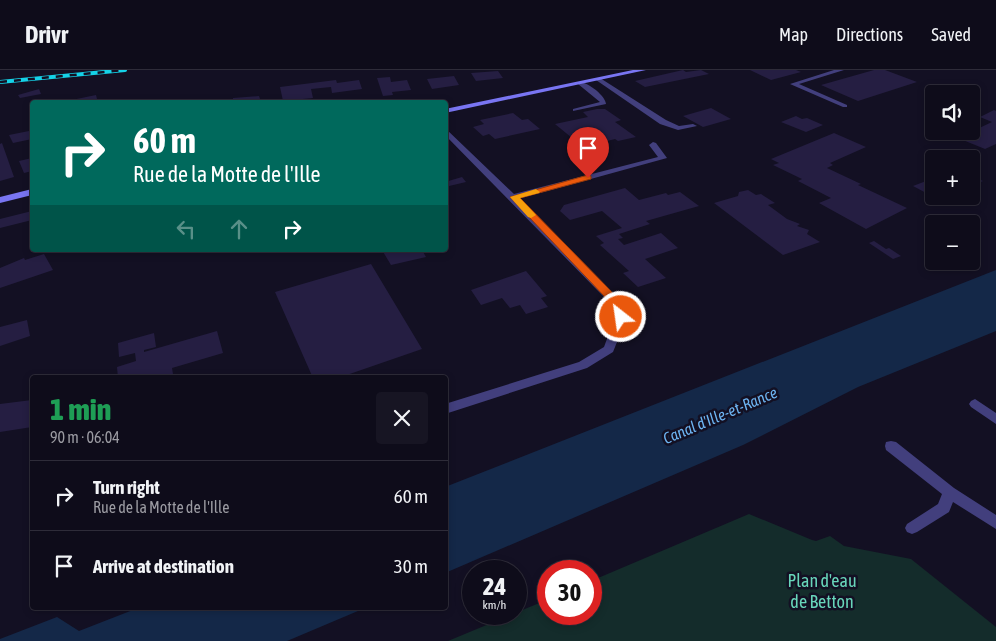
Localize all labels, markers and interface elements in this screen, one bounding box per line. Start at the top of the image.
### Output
text: Drivr [25,21,68,48]
text: Map [779,24,808,45]
text: Directions [836,24,903,45]
text: Saved [931,24,971,45]
map controls [925,85,980,270]
button: sound [925,85,980,140]
icon: right [50,120,115,185]
text: 60 m [133,120,196,160]
pin [567,127,609,178]
icon: arrive [574,134,602,162]
button: + [925,150,980,205]
text: Rue de la Motte de l'Ille [133,161,321,187]
icon: left [172,215,200,243]
icon: ahead [225,215,253,243]
icon: right [278,215,306,243]
button: − [925,215,980,270]
position arrow [594,290,646,342]
water label: Canal d'Ille-et-Rance [660,383,780,447]
text: 1 min [50,392,111,426]
button: close [376,392,428,444]
text: 90 m · 06:04 [50,428,120,446]
text: Turn right [93,476,160,498]
icon: right [50,482,78,510]
text: 60 m [394,485,428,507]
text: Rue de la Motte de l'Ille [93,498,229,516]
icon: arrive [50,552,78,580]
text: Arrive at destination [93,555,234,577]
text: 30 m [394,555,428,577]
speed limit sign: 30 [537,560,602,625]
park label: Plan d'eau de Betton [787,570,857,612]
text: 24 [483,572,506,600]
text: km/h [483,598,506,612]

